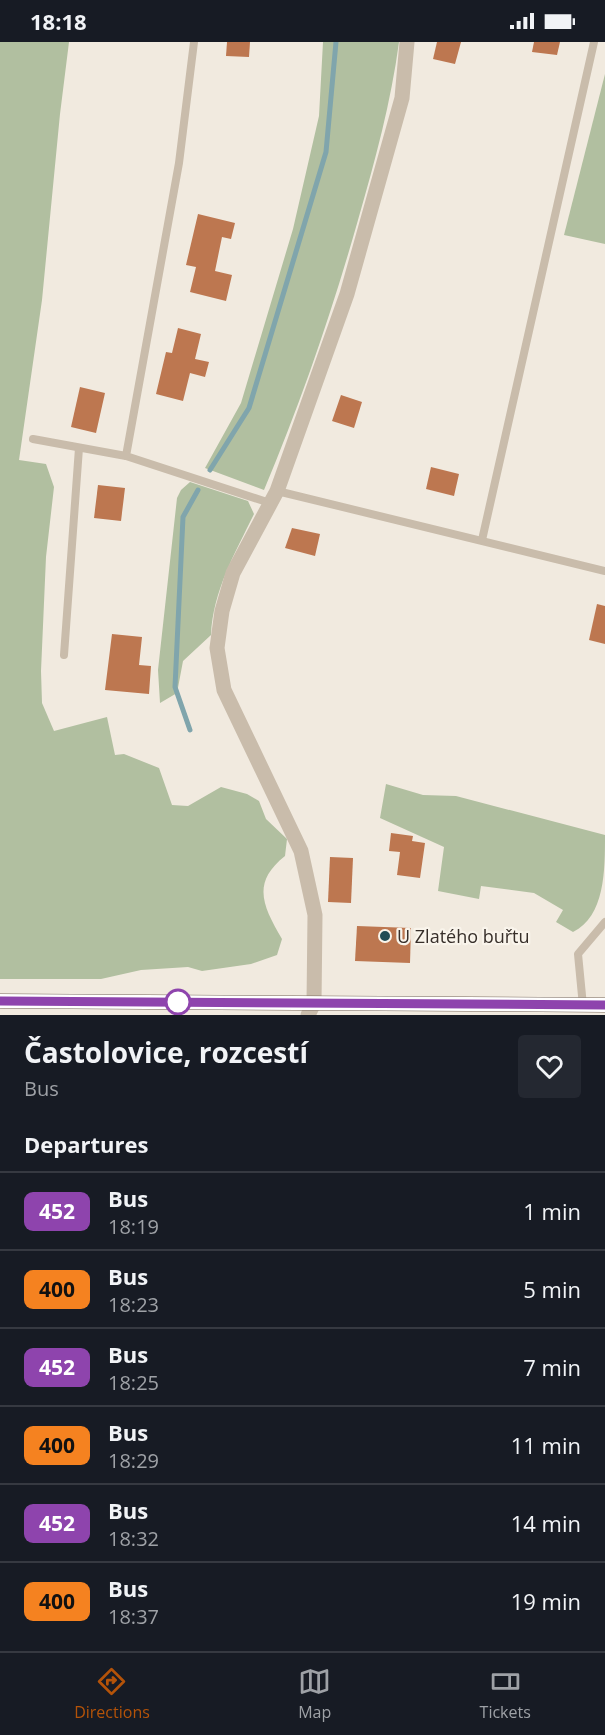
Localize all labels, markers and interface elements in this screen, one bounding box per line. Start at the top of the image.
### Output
text: 18:18 [30,6,87,36]
place label: U Zlatého buřtu [397,924,530,948]
marker: U Zlatého buřtu [378,929,392,943]
unlabelled marker [165,989,191,1015]
text: Častolovice, rozcestí [24,1033,308,1071]
button: heart [518,1035,581,1098]
text: Bus [24,1075,59,1102]
text: Departures [24,1129,148,1159]
text: Bus [108,1183,148,1213]
text: 1 min [523,1196,581,1226]
text: 452 [39,1197,75,1225]
text: 18:19 [108,1213,159,1240]
text: Bus [108,1261,148,1291]
text: 5 min [523,1274,581,1304]
text: 400 [39,1275,75,1303]
text: 18:23 [108,1291,159,1318]
text: Bus [108,1339,148,1369]
text: 7 min [523,1352,581,1382]
text: 452 [39,1353,75,1381]
text: 18:25 [108,1369,159,1396]
text: Bus [108,1417,148,1447]
text: 11 min [511,1430,581,1460]
text: 400 [39,1431,75,1459]
text: 18:29 [108,1447,159,1474]
text: Bus [108,1495,148,1525]
text: 14 min [511,1508,581,1538]
text: 452 [39,1509,75,1537]
text: 18:32 [108,1525,159,1552]
text: Bus [108,1573,148,1603]
text: 19 min [511,1586,581,1616]
text: 400 [39,1587,75,1615]
text: 18:37 [108,1603,159,1630]
tab: Directions [74,1665,150,1723]
tab: Map [298,1665,331,1723]
tab: Tickets [480,1665,531,1723]

